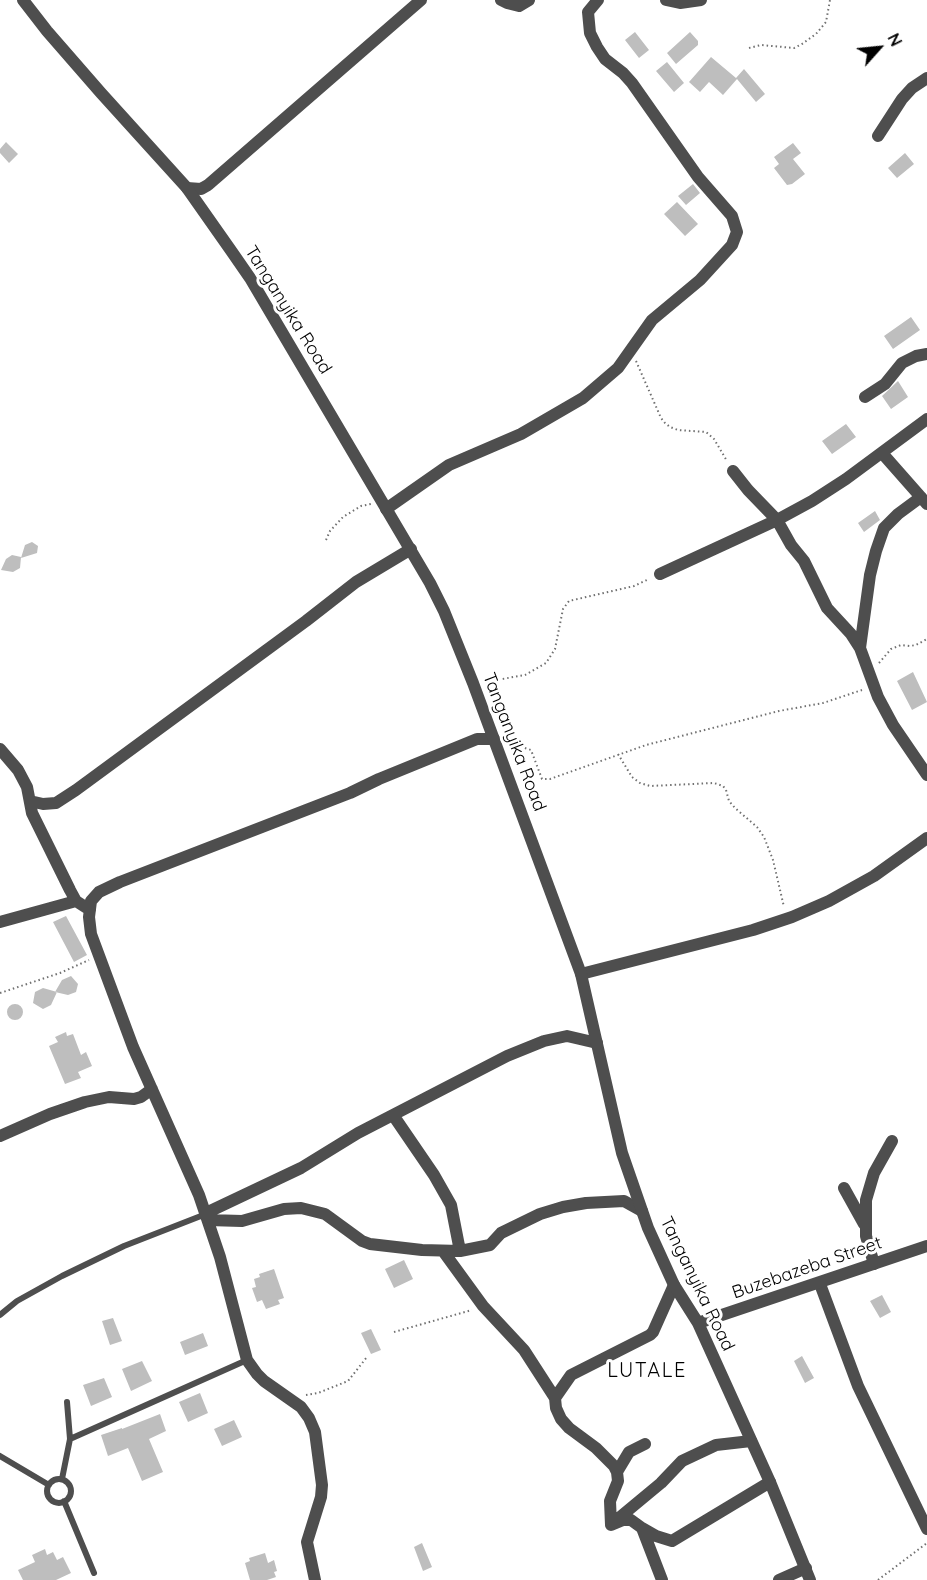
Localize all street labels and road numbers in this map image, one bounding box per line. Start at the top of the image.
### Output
street label: Tanganyika Road [240,242,336,378]
street label: Tanganyika Road [478,670,550,814]
street label: Tanganyika Road [655,1213,739,1355]
street label: Buzebazeba Street [729,1232,885,1304]

